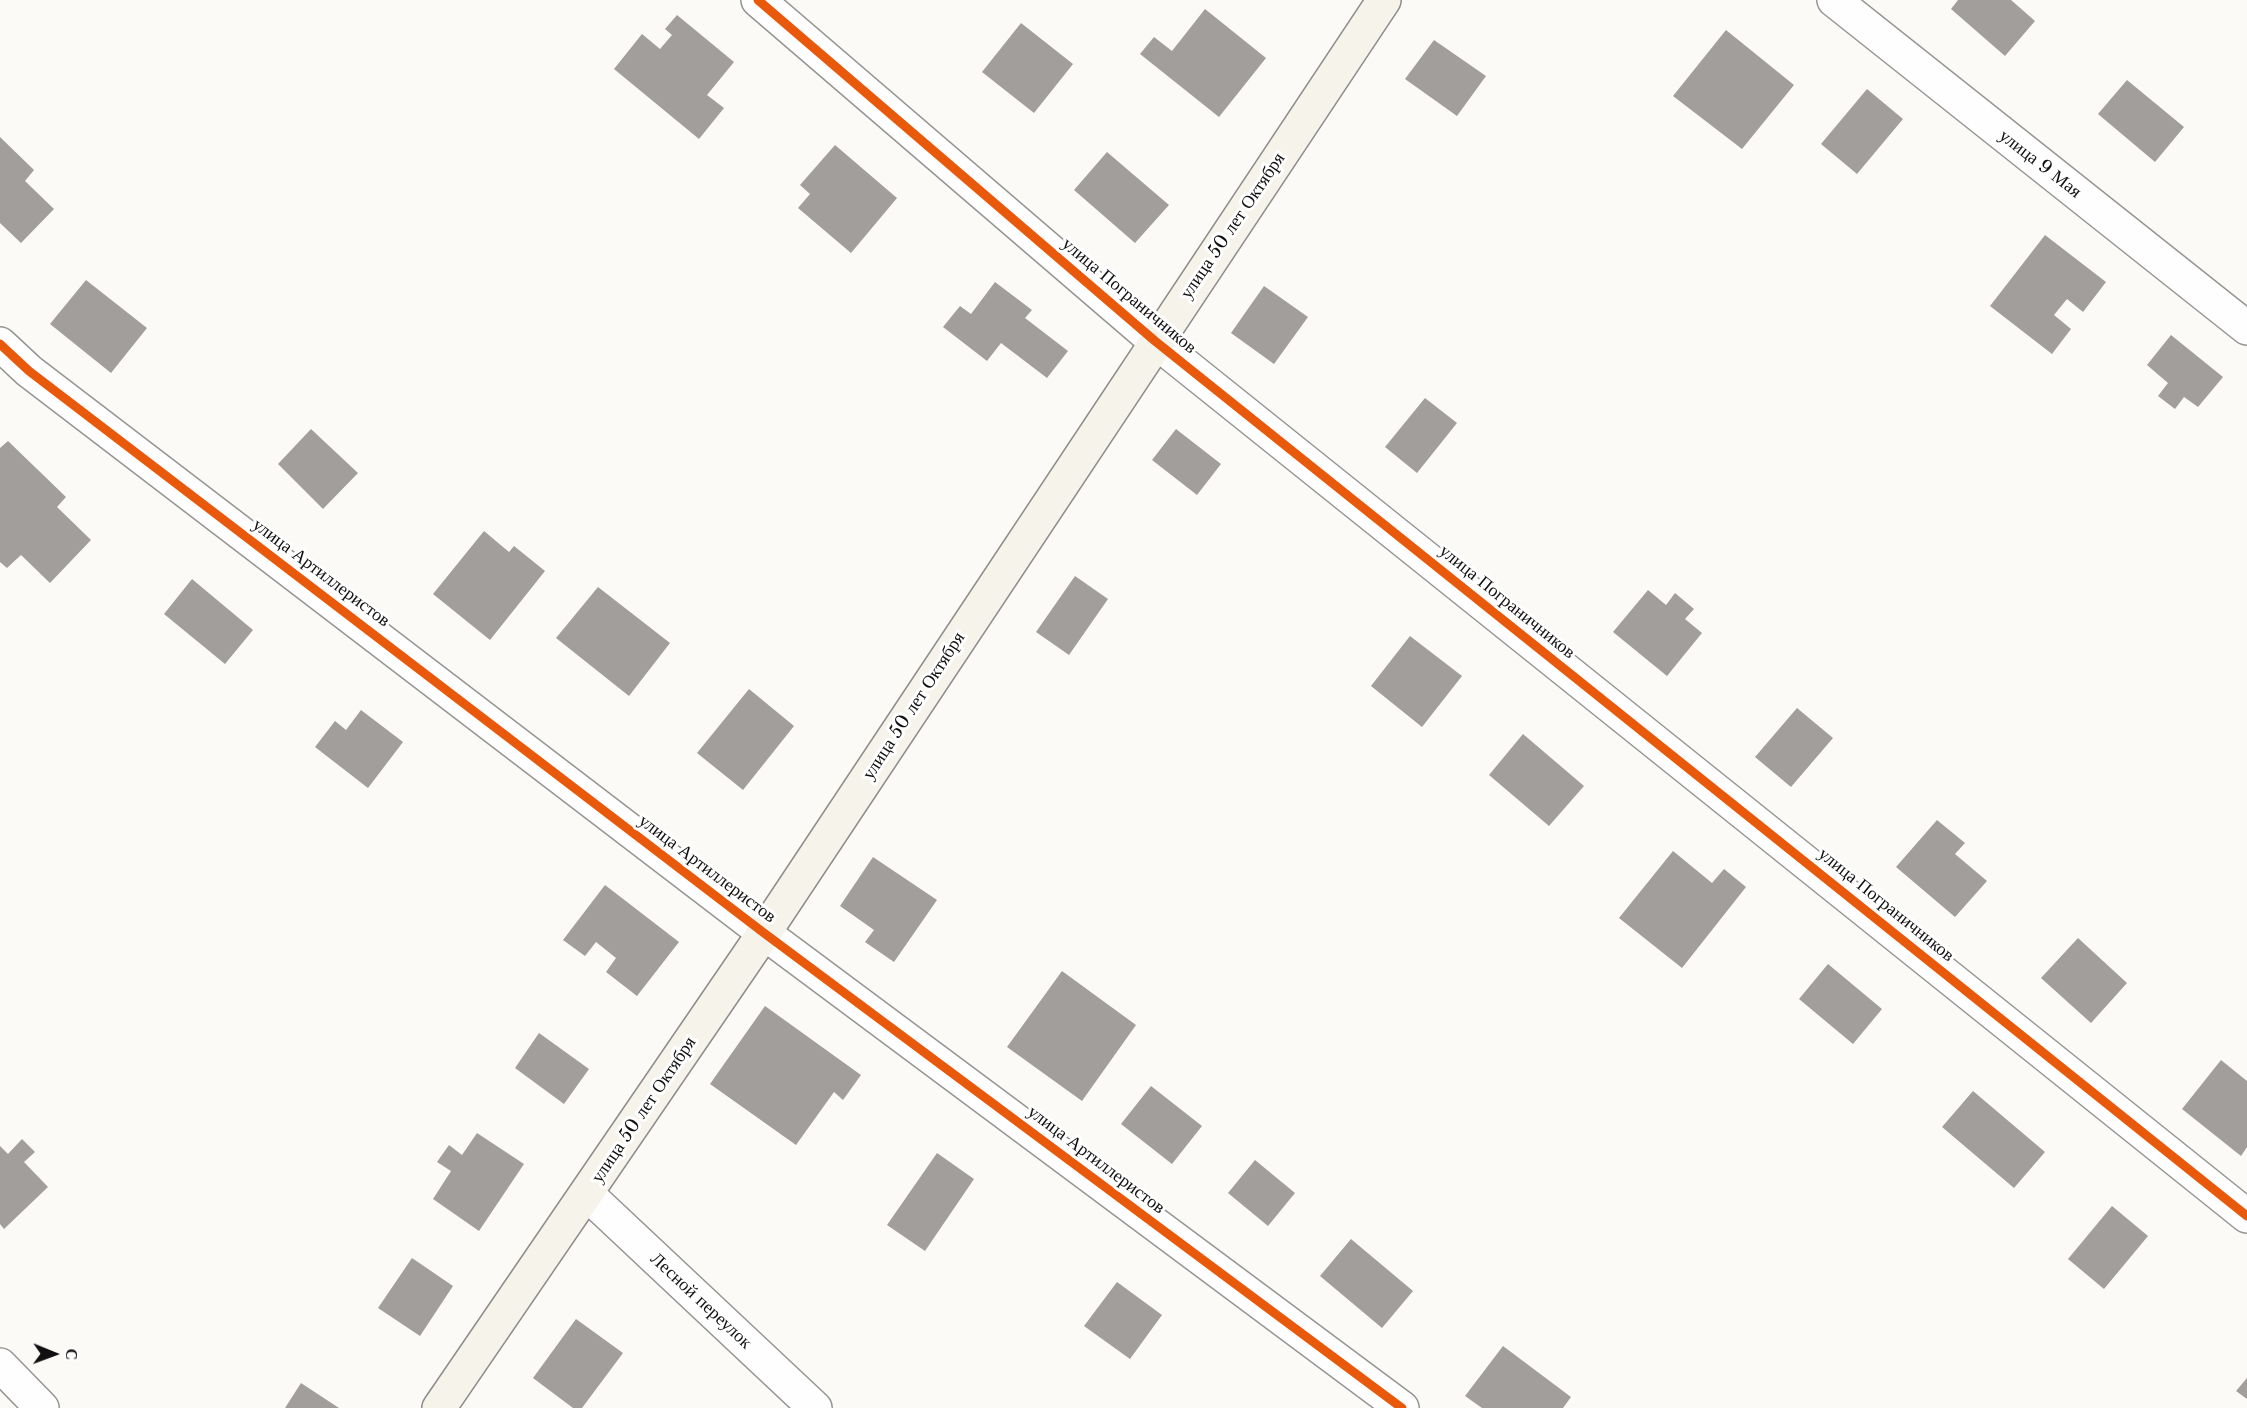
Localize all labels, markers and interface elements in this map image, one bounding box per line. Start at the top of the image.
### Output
street label: улица 9 Мая [1994,125,2086,203]
street label: улица 50 лет Октября [1176,149,1290,303]
street label: улица Пограничников [1057,233,1201,359]
street label: улица Артиллеристов [248,514,394,632]
street label: улица Пограничников [1435,540,1579,664]
street label: улица 50 лет Октября [858,628,970,784]
street label: улица Артиллеристов [634,810,780,928]
street label: улица Пограничников [1814,843,1958,967]
street label: улица 50 лет Октября [587,1033,701,1187]
street label: улица Артиллеристов [1023,1101,1169,1219]
street label: Лесной переулок [646,1248,756,1354]
north arrow [24,1324,84,1384]
text: С [62,1348,82,1360]

